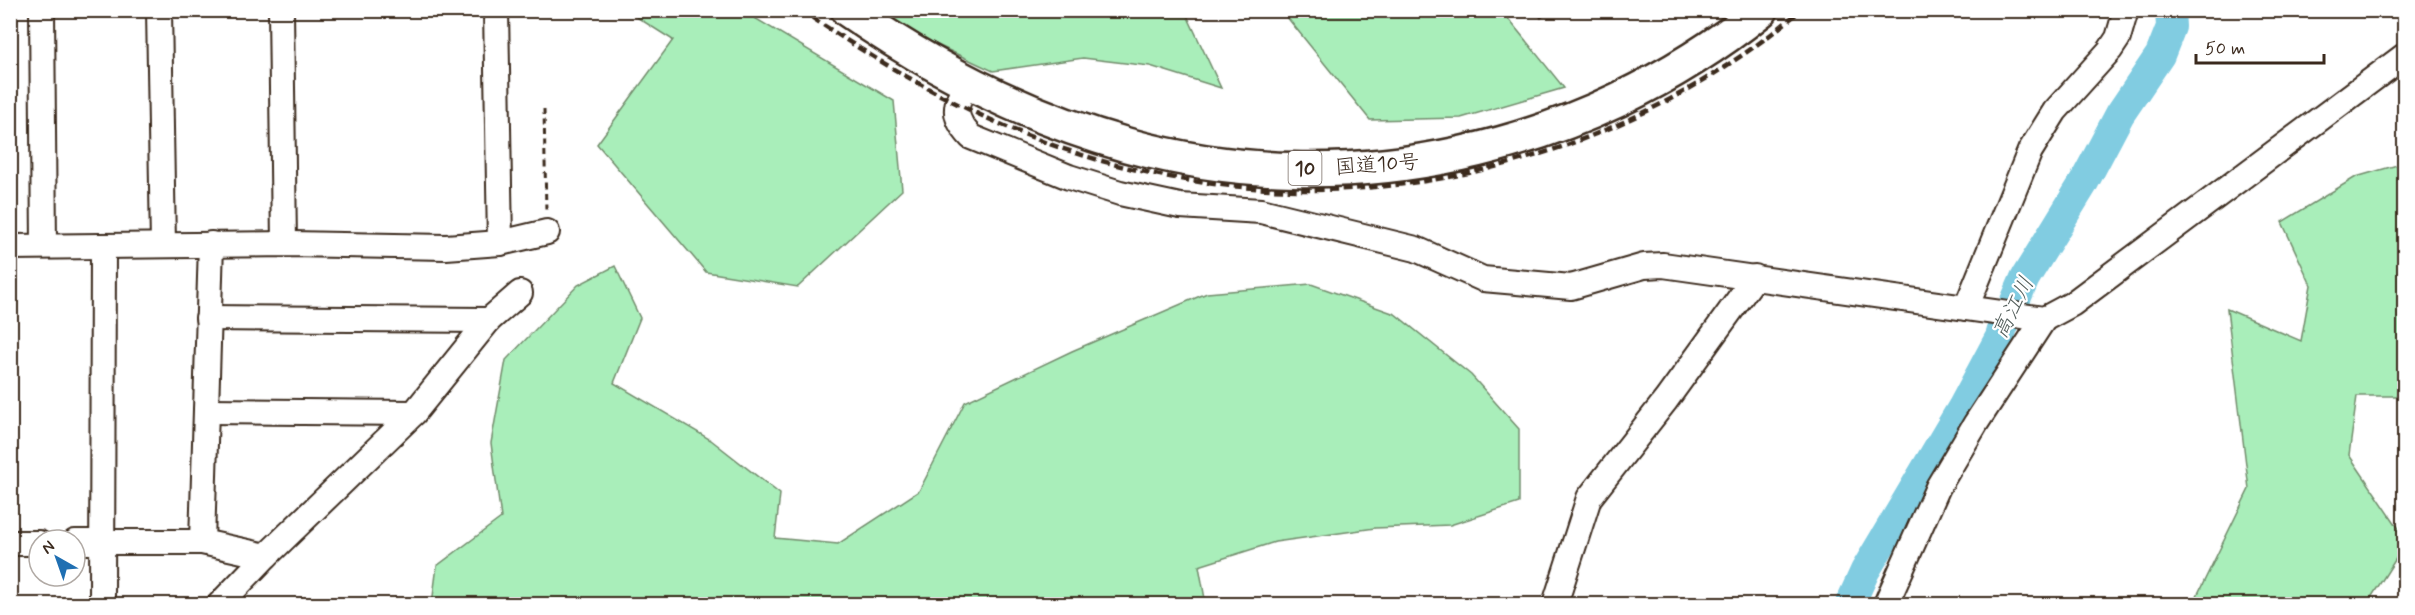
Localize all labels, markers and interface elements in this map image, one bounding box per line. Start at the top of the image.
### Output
scale bar [2196,27,2324,65]
text: 50 m [2205,37,2245,61]
street label: 国道10号 [1334,148,1420,182]
road number: 10 [1288,151,1322,185]
water label: 高江川 [1986,272,2041,344]
north arrow [27,528,87,588]
text: N [37,536,59,559]

